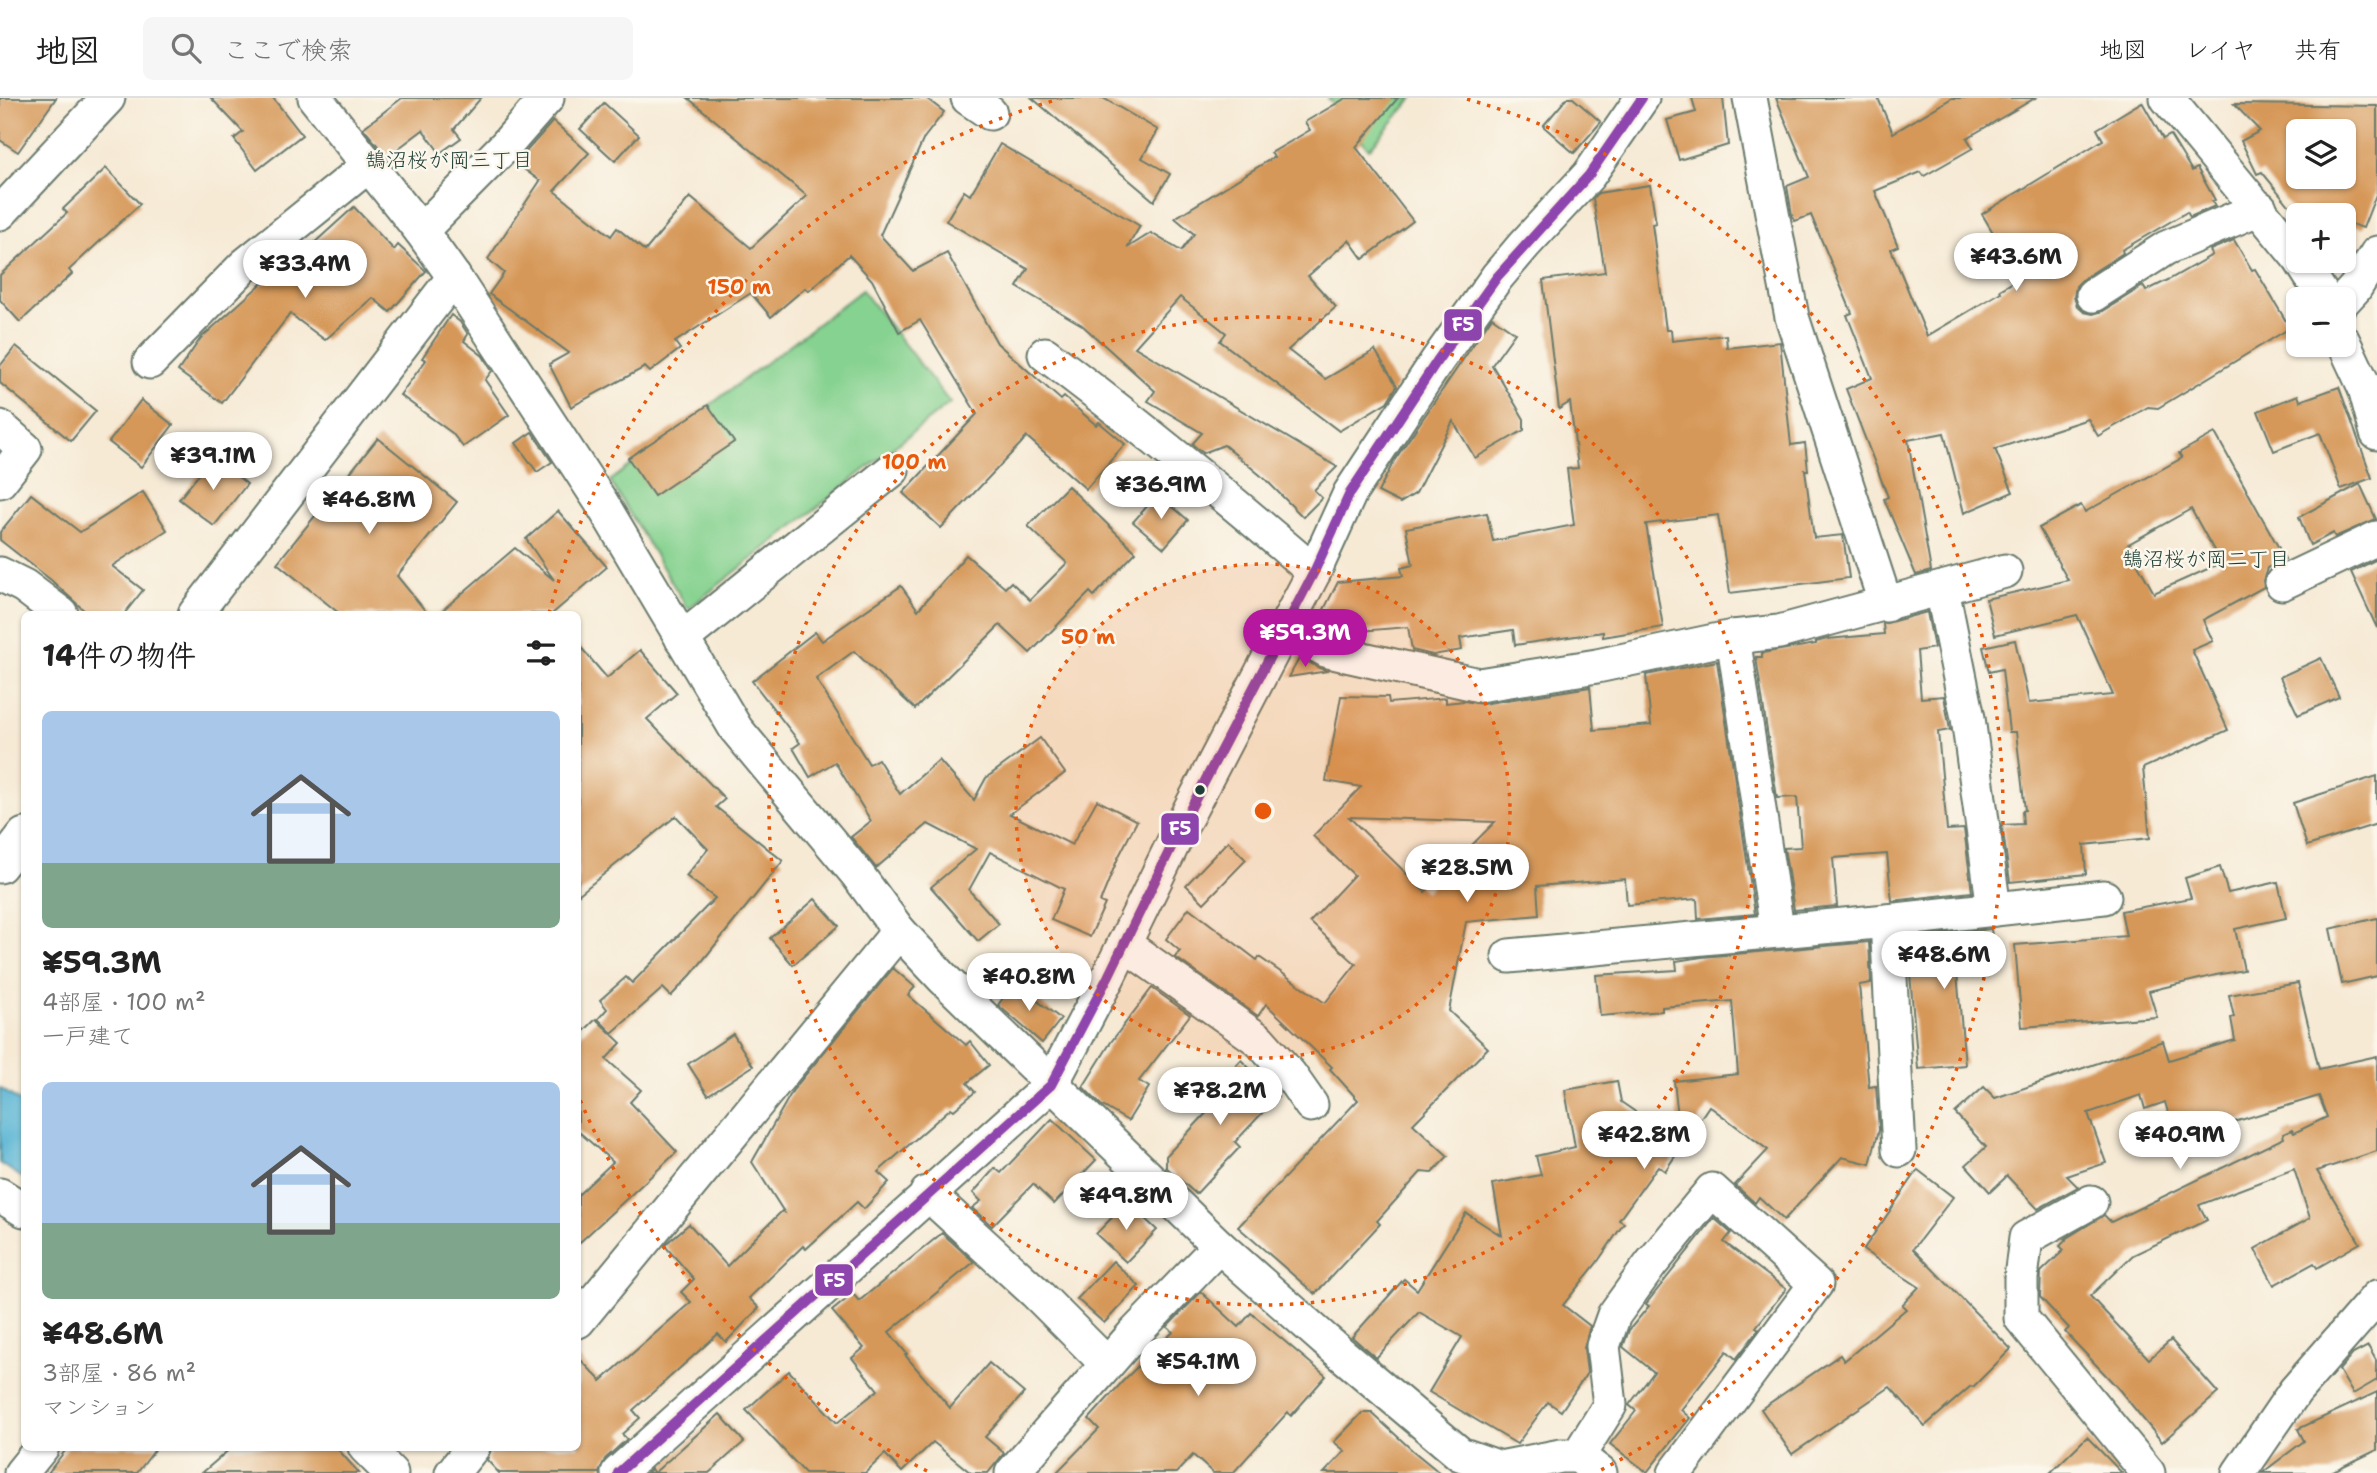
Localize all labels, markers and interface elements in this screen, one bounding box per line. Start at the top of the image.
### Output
search box [143,17,633,80]
text: 地図 [35,28,101,73]
icon: search [167,29,205,67]
text: ここで検索 [223,32,353,67]
text: 地図 [2099,34,2147,66]
text: レイヤ [2185,34,2256,66]
text: 共有 [2294,34,2342,66]
map controls [2286,119,2356,357]
button: layers [2286,119,2356,189]
district label: 鵠沼桜が岡三丁目 [365,146,533,174]
button: + [2286,203,2356,273]
pin: ¥43.6M [1959,234,2073,293]
pin: ¥33.4M [248,240,362,300]
text: ¥43.6M [1970,241,2062,271]
text: ¥33.4M [259,248,351,278]
text: 150 m [707,273,771,301]
button: − [2286,287,2356,357]
line badge: F5 [1443,308,1483,342]
text: F5 [1452,312,1474,337]
pin: ¥39.1M [156,432,270,492]
text: ¥39.1M [170,440,256,470]
text: 100 m [882,448,946,476]
pin: ¥36.9M [1104,462,1218,521]
text: ¥36.9M [1115,469,1207,499]
pin: ¥46.8M [312,476,426,536]
text: ¥46.8M [322,484,416,514]
district label: 鵠沼桜が岡二丁目 [2122,545,2290,573]
pin: ¥59.3M [1248,610,1362,669]
text: ¥59.3M [1259,617,1351,647]
text: 50 m [1061,623,1115,651]
icon: filters [522,634,560,672]
text: 14件の物件 [42,635,196,676]
icon: home [238,756,364,882]
unlabelled marker [1193,783,1207,797]
centre of rings [1251,799,1275,823]
line badge: F5 [1160,812,1200,846]
text: F5 [1169,816,1191,841]
pin: ¥28.5M [1410,844,1524,904]
text: ¥28.5M [1421,852,1513,882]
pin: ¥48.6M [1887,932,2001,991]
text: ¥48.6M [1897,939,1991,969]
text: ¥59.3M [42,942,162,983]
pin: ¥40.8M [972,954,1086,1013]
text: ¥40.8M [983,961,1075,991]
text: 4部屋 · 100 m² [42,987,206,1017]
text: 一戸建て [42,1021,134,1051]
pin: ¥78.2M [1163,1068,1277,1127]
text: ¥78.2M [1173,1075,1267,1105]
pin: ¥42.8M [1587,1112,1701,1171]
pin: ¥40.9M [2123,1112,2237,1171]
text: ¥42.8M [1598,1119,1690,1149]
text: ¥40.9M [2135,1119,2225,1149]
icon: home [238,1127,364,1253]
pin: ¥49.8M [1069,1172,1183,1232]
text: ¥49.8M [1079,1180,1173,1210]
line badge: F5 [814,1263,854,1297]
text: F5 [823,1268,845,1293]
text: ¥48.6M [42,1313,164,1354]
pin: ¥54.1M [1141,1338,1255,1398]
text: ¥54.1M [1156,1346,1240,1376]
text: 3部屋 · 86 m² [42,1358,196,1388]
text: マンション [42,1392,156,1422]

